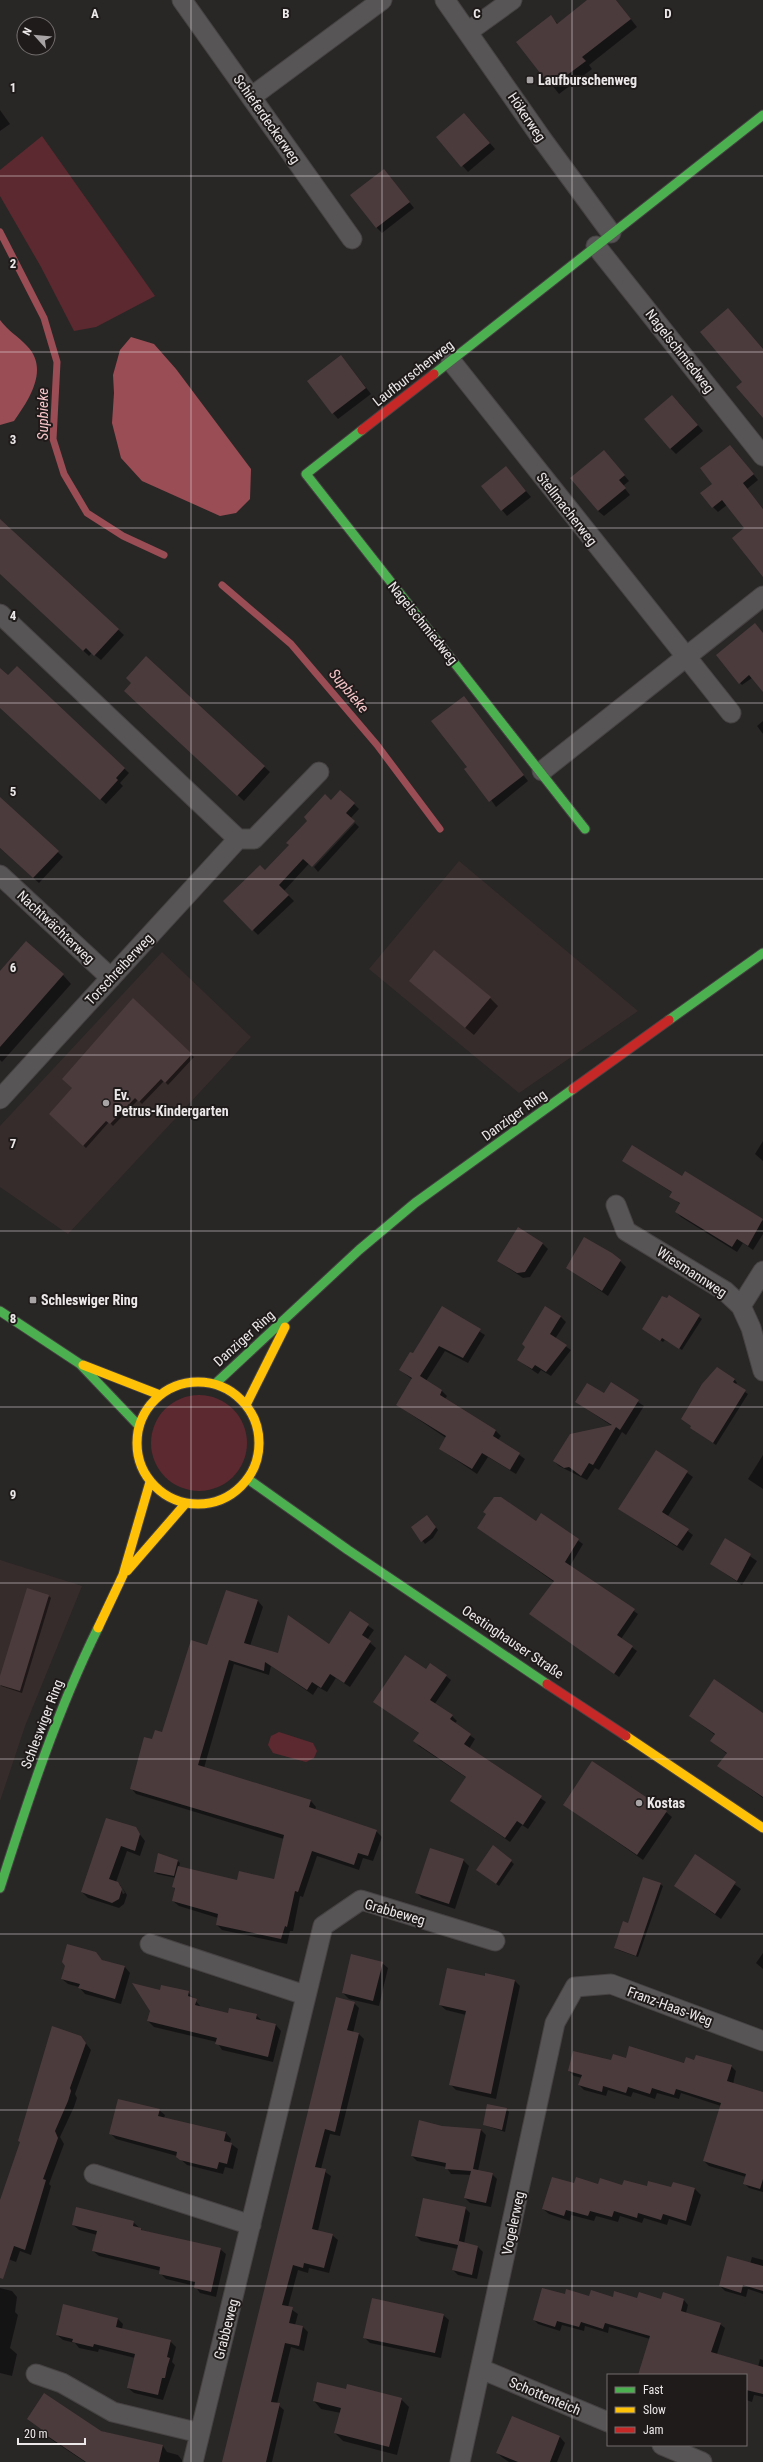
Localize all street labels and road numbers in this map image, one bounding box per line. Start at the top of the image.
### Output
street label: Schieferdeckerweg [230,71,304,167]
street label: Hökerweg [505,90,549,144]
street label: Nagelschmiedweg [642,306,718,396]
street label: Laufburschenweg [369,337,457,409]
street label: Stellmacherweg [533,469,601,549]
street label: Nagelschmiedweg [385,579,461,667]
street label: Nachtwächterweg [14,887,98,967]
street label: Torschreiberweg [82,930,156,1008]
street label: Danziger Ring [479,1086,549,1144]
street label: Wiesmannweg [654,1243,730,1301]
street label: Danziger Ring [210,1307,278,1369]
street label: Oestinghauser Straße [459,1602,567,1682]
street label: Schleswiger Ring [18,1677,66,1771]
street label: Grabbeweg [363,1896,427,1928]
street label: Franz-Haas-Weg [625,1983,715,2029]
street label: Vogelerweg [498,2190,528,2256]
street label: Grabbeweg [211,2297,241,2361]
street label: Schottenteich [507,2374,583,2418]

